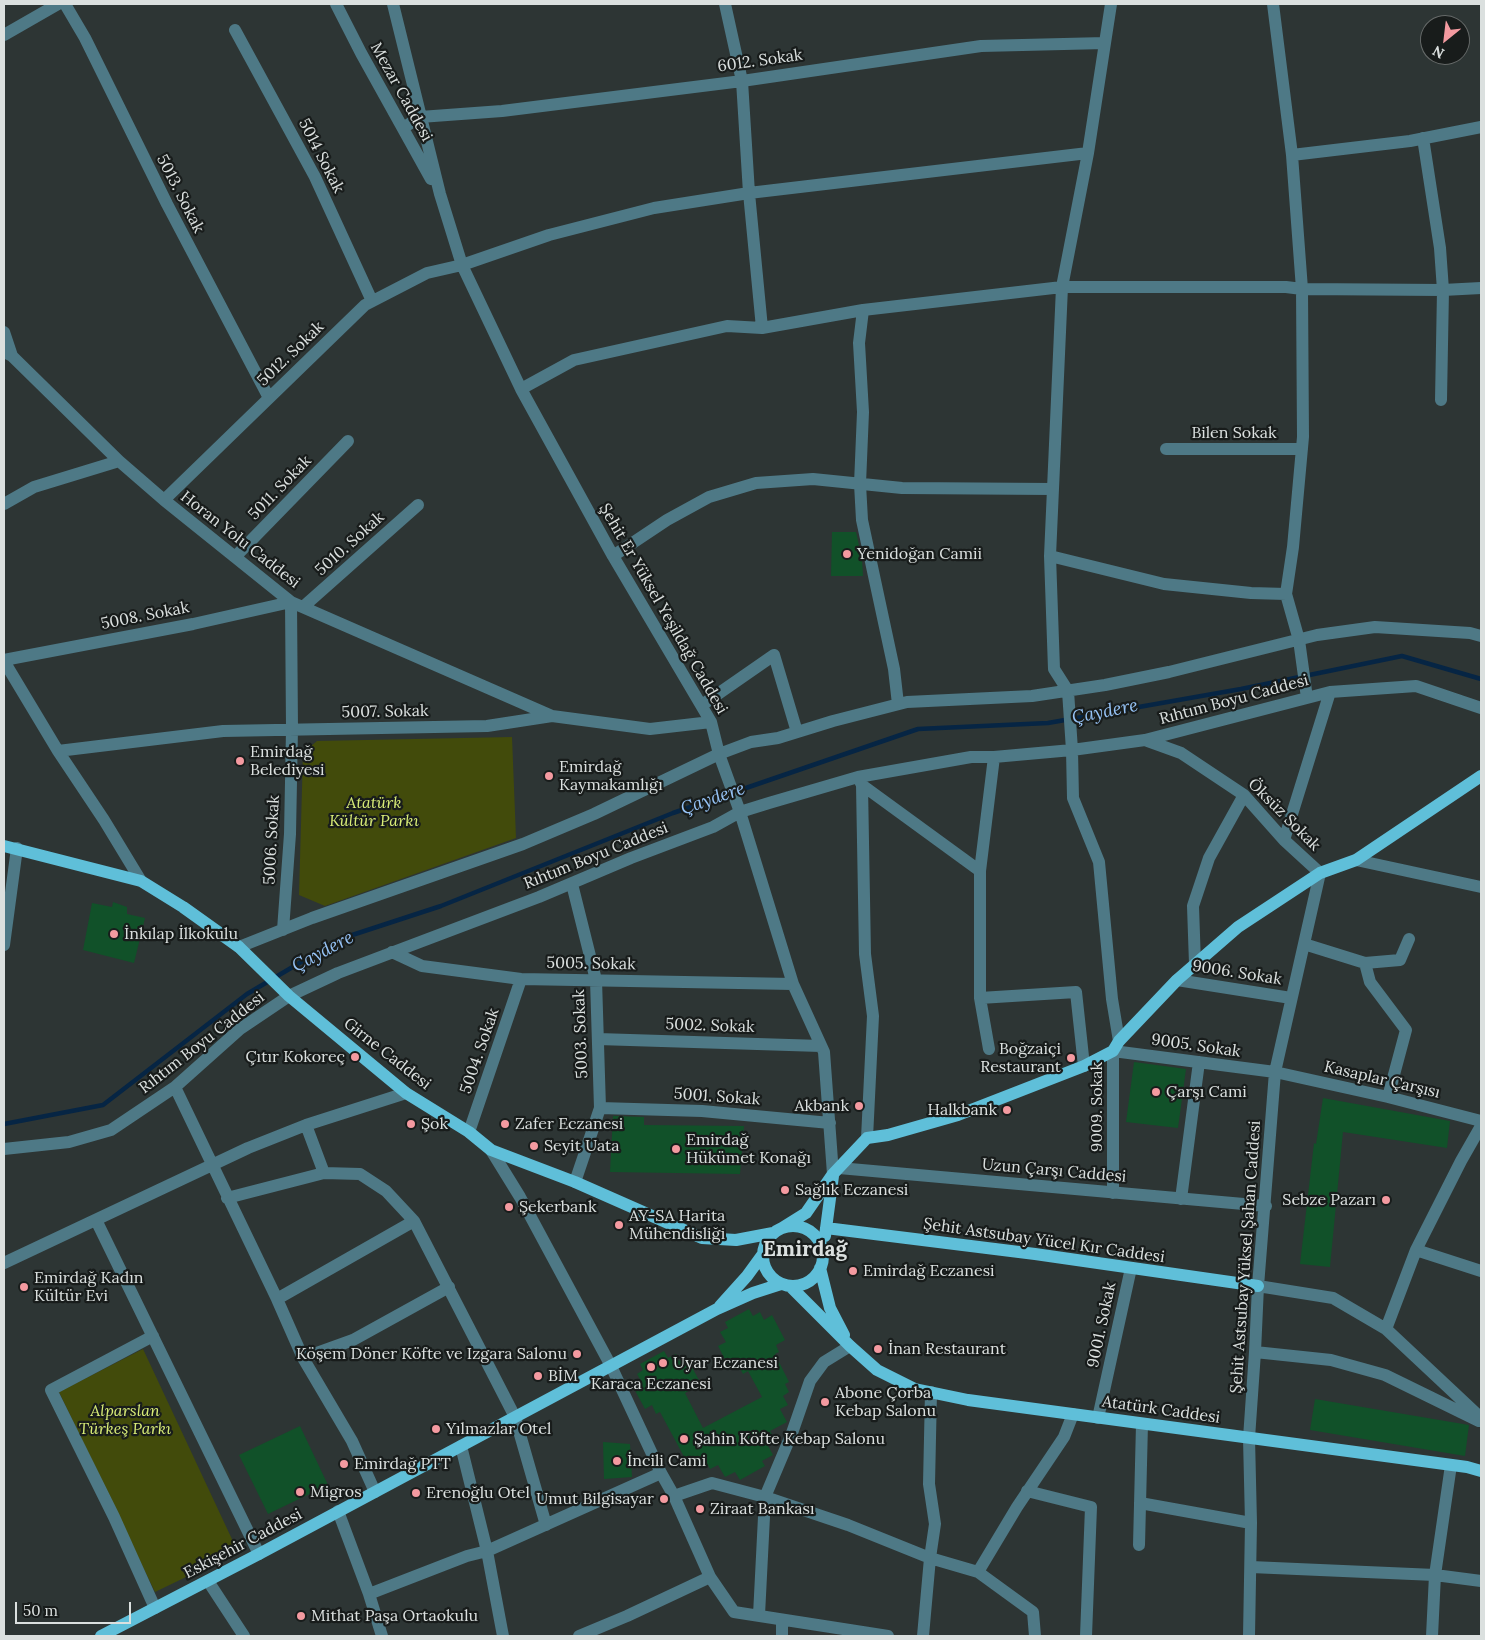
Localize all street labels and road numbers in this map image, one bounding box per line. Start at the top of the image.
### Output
street label: Mezar Caddesi [366,39,436,145]
street label: 6012. Sokak [716,46,804,76]
street label: 5014 Sokak [294,115,348,197]
street label: 5013. Sokak [152,152,208,236]
street label: 5012. Sokak [254,318,328,390]
street label: Bilen Sokak [1191,423,1277,443]
street label: 5011. Sokak [245,452,315,524]
street label: Horan Yolu Caddesi [177,487,303,593]
street label: Şehit Er Yüksel Yeşildağ Caddesi [595,500,731,718]
street label: 5010. Sokak [312,508,388,580]
street label: 5008. Sokak [99,598,191,634]
street label: Rıhtım Boyu Caddesi [1157,671,1311,729]
street label: 5007. Sokak [341,702,429,722]
street label: Öksüz Sokak [1244,775,1324,855]
street label: 5006. Sokak [260,795,284,885]
street label: Rıhtım Boyu Caddesi [521,818,671,894]
street label: 5005. Sokak [546,954,636,974]
street label: 9006. Sokak [1191,956,1283,990]
street label: Rıhtım Boyu Caddesi [136,988,268,1098]
street label: 5003. Sokak [570,989,592,1079]
street label: 5004. Sokak [456,1006,504,1096]
street label: Girne Caddesi [340,1014,434,1094]
street label: 5002. Sokak [665,1015,755,1037]
street label: 9005. Sokak [1150,1030,1242,1062]
street label: Kasaplar Çarşısı [1322,1057,1442,1103]
street label: 9009. Sokak [1087,1062,1107,1152]
street label: 5001. Sokak [673,1084,761,1110]
street label: Şehit Astsubay Yüksel Şahan Caddesi [1227,1120,1265,1394]
street label: Uzun Çarşı Caddesi [981,1155,1127,1187]
street label: Şehit Astsubay Yücel Kır Caddesi [922,1215,1166,1267]
street label: 9001. Sokak [1084,1280,1120,1370]
street label: Atatürk Caddesi [1101,1392,1221,1428]
street label: Eskişehir Caddesi [181,1505,305,1583]

